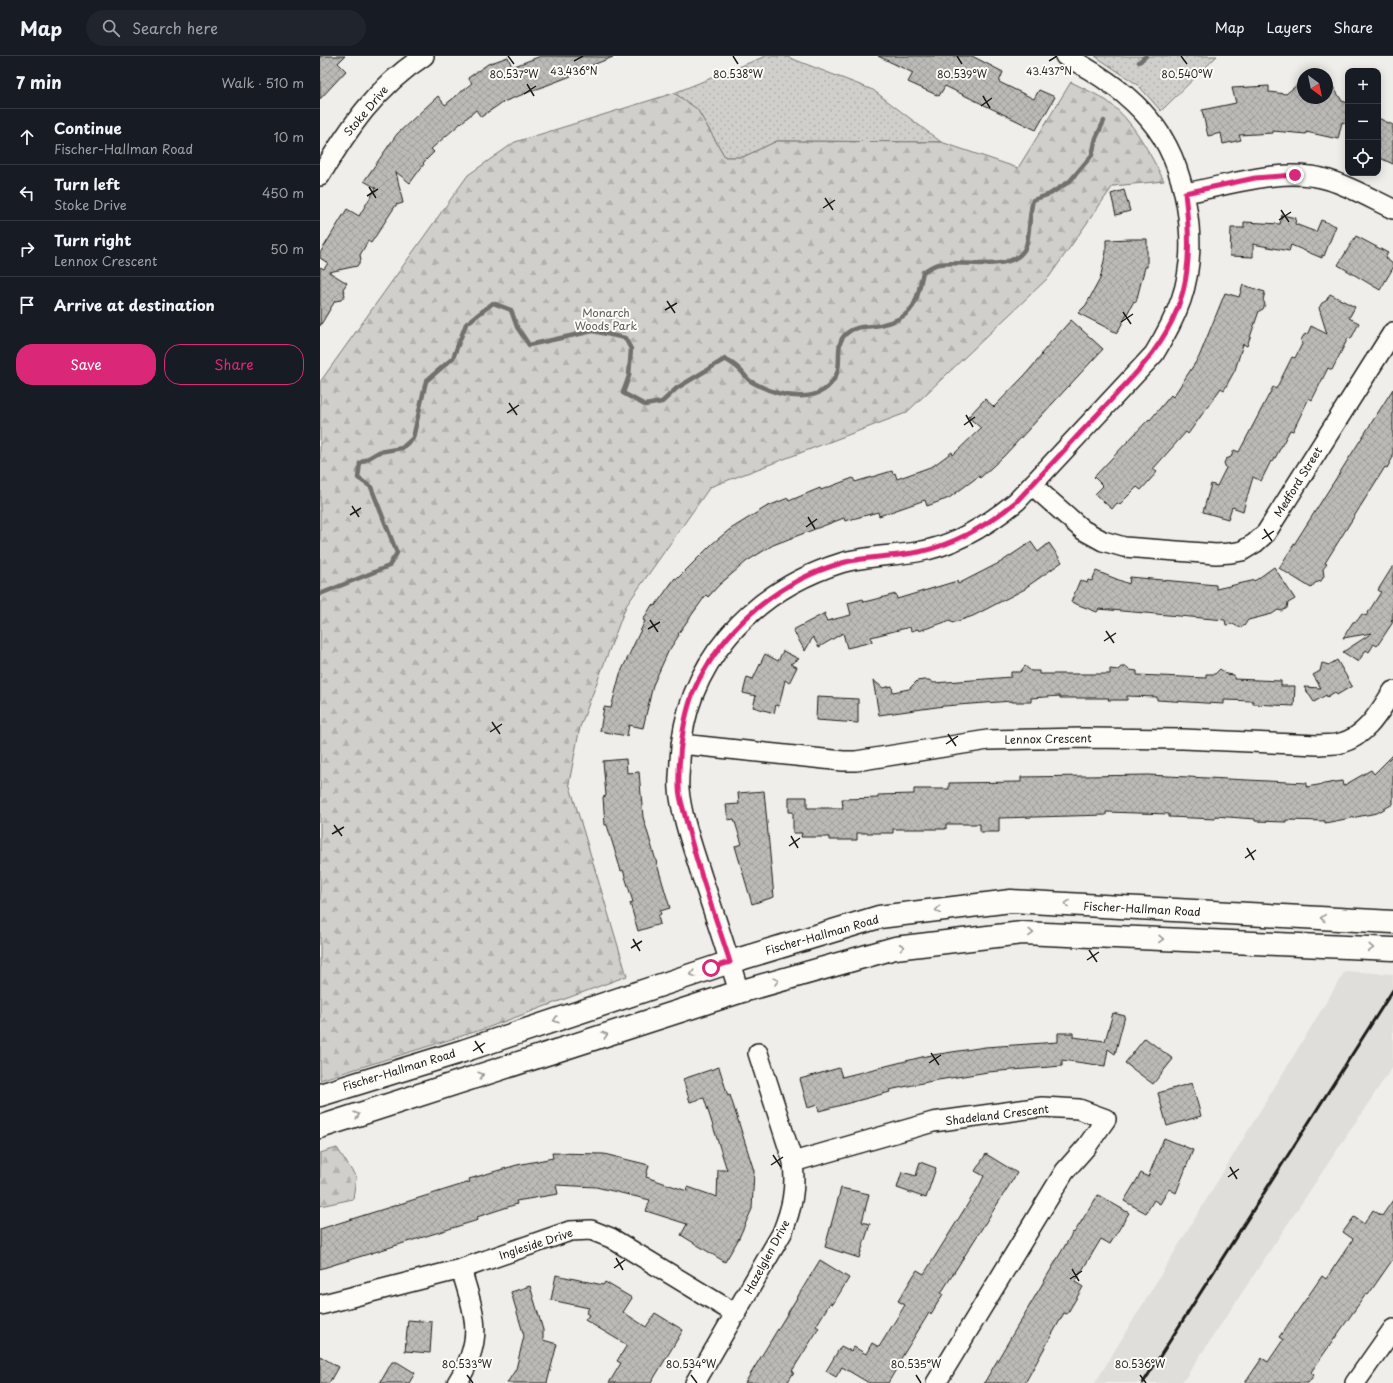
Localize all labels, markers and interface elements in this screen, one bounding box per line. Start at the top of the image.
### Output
search box [86,10,366,46]
text: Map [20,14,62,42]
text: Search here [132,16,218,39]
icon: search [100,17,122,39]
text: Map [1215,17,1245,38]
text: Layers [1267,17,1312,38]
text: Share [1334,17,1373,38]
text: 43.436°N [550,63,598,78]
text: 43.437°N [1026,63,1072,78]
text: 80.537°W [489,66,539,81]
text: 80.538°W [713,66,764,81]
text: 80.539°W [937,66,988,81]
text: 80.540°W [1161,66,1213,81]
north arrow [1297,68,1333,104]
map controls [1345,68,1381,176]
button: + [1345,68,1381,104]
text: 7 min [16,69,62,95]
text: Walk · 510 m [221,73,304,92]
street label: Stoke Drive [339,82,392,140]
button: − [1345,104,1381,140]
text: Continue [54,116,122,139]
icon: ahead [16,126,38,148]
text: 10 m [274,127,304,146]
text: Fischer-Hallman Road [54,139,193,158]
button: locate [1345,140,1381,176]
route end [1286,166,1304,184]
text: Turn left [54,172,120,195]
icon: left [16,182,38,204]
text: 450 m [262,183,304,202]
text: Stoke Drive [54,195,127,214]
text: Turn right [54,228,131,251]
icon: right [16,238,38,260]
text: 50 m [270,239,304,258]
text: Lennox Crescent [54,251,157,270]
text: Arrive at destination [54,293,215,316]
icon: arrive [16,294,38,316]
park label: Monarch Woods Park [575,304,637,334]
button: Save [16,344,156,385]
button: Share [164,344,304,385]
street label: Medford Street [1269,443,1326,520]
street label: Lennox Crescent [1004,729,1092,748]
street label: Fischer-Hallman Road [1083,897,1201,920]
one-way arrow [1064,900,1070,909]
one-way arrow [935,905,941,914]
street label: Fischer-Hallman Road [763,910,881,959]
one-way arrow [1320,914,1326,923]
one-way arrow [1028,929,1034,937]
one-way arrow [1158,934,1164,943]
one-way arrow [898,943,905,952]
one-way arrow [1368,944,1374,952]
route start [702,959,720,977]
one-way arrow [689,969,696,978]
one-way arrow [772,977,779,986]
one-way arrow [553,1015,560,1024]
one-way arrow [601,1031,608,1040]
street label: Fischer-Hallman Road [340,1044,458,1095]
one-way arrow [477,1071,484,1080]
street label: Shadeland Crescent [944,1100,1050,1129]
one-way arrow [353,1111,360,1120]
street label: Hazelglen Drive [740,1216,794,1297]
street label: Ingleside Drive [497,1224,575,1263]
text: 80.533°W [442,1356,493,1371]
text: 80.534°W [666,1356,717,1371]
text: 80.535°W [891,1356,942,1371]
text: 80.536°W [1115,1356,1166,1371]

